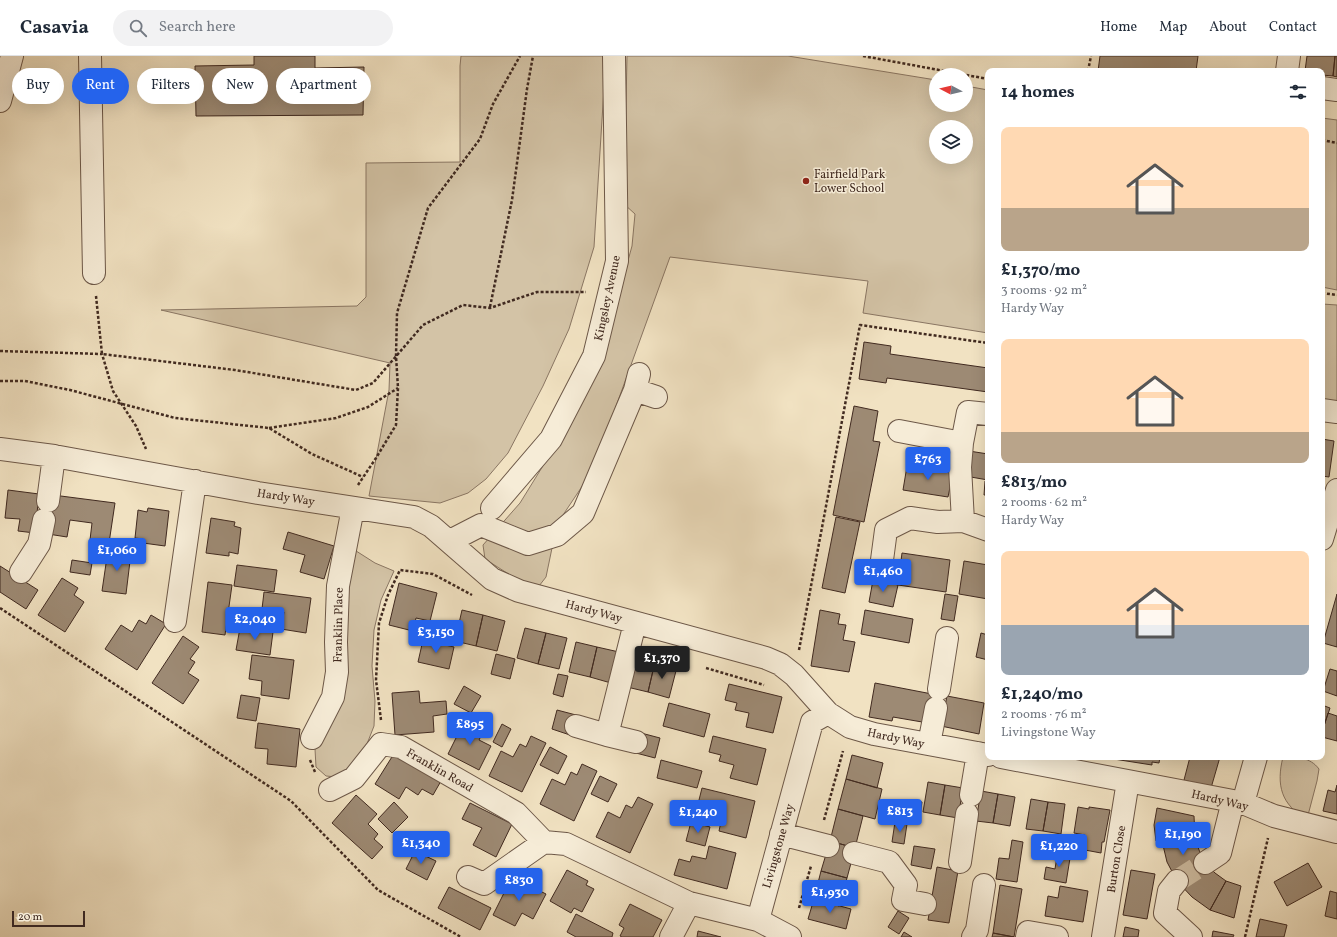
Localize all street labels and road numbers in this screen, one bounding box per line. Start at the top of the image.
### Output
street label: Kingsley Avenue [591,254,625,342]
street label: Hardy Way [256,486,316,511]
street label: Franklin Place [330,587,348,663]
street label: Hardy Way [564,597,624,627]
street label: Hardy Way [866,725,926,753]
street label: Franklin Road [403,745,476,797]
street label: Hardy Way [1190,787,1250,815]
street label: Livingstone Way [759,802,799,890]
street label: Burton Close [1104,824,1130,894]

